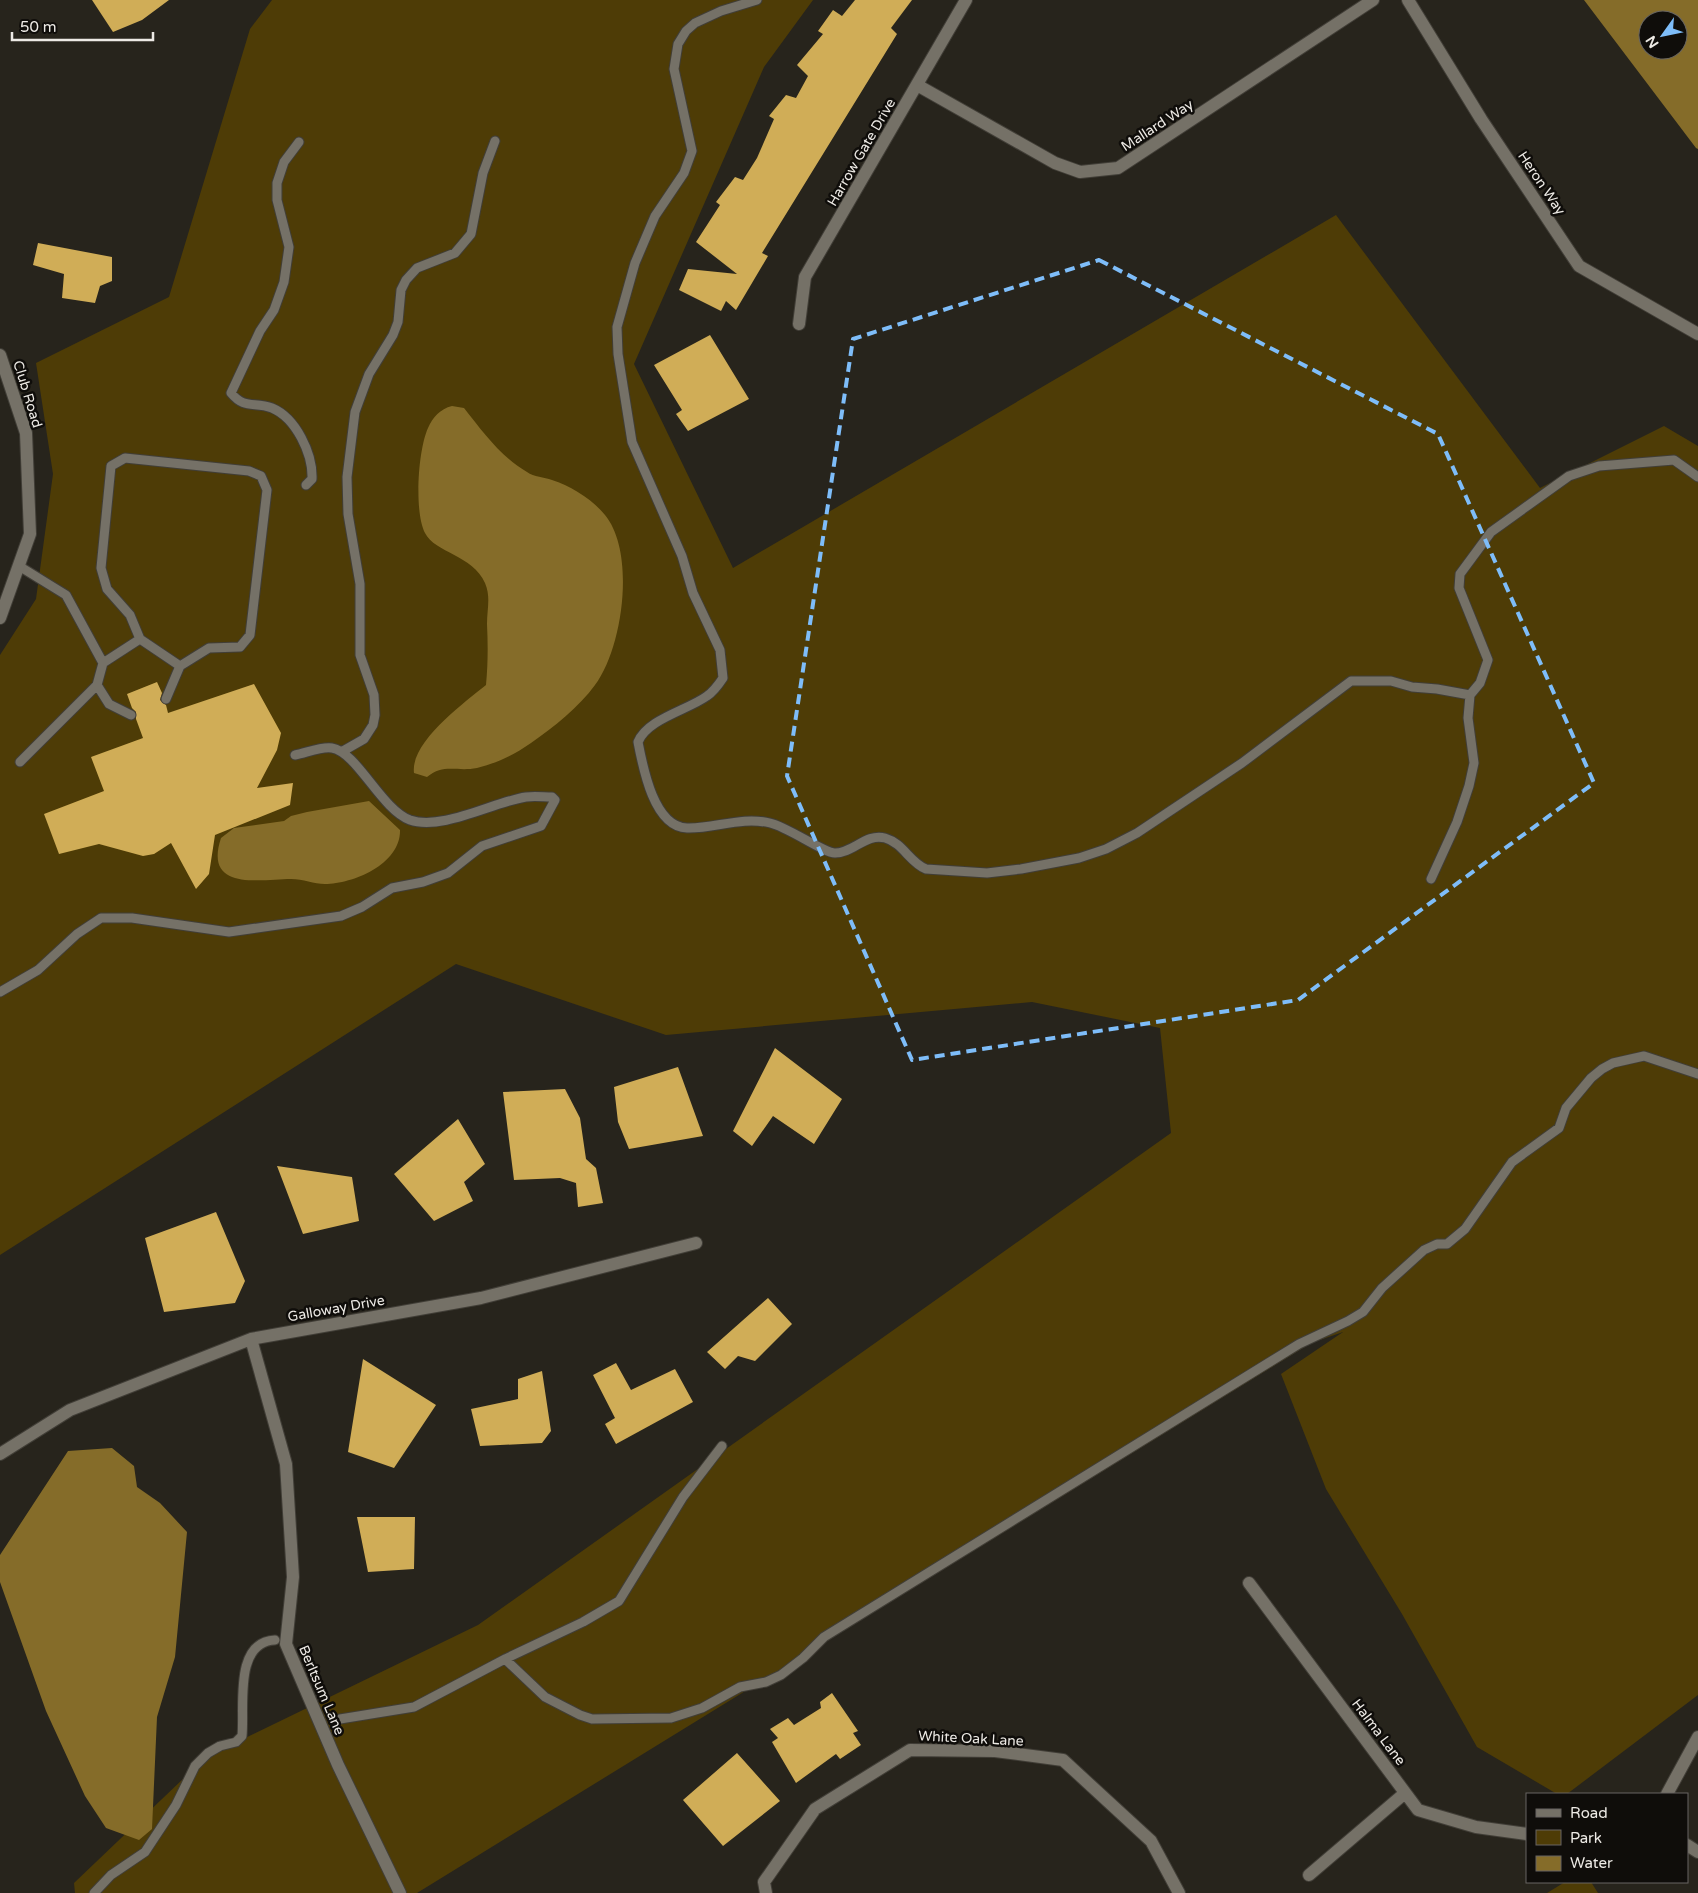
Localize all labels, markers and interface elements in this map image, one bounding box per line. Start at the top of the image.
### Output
scale bar [12,10,154,42]
north arrow [1638,10,1688,60]
text: 50 m [20,18,57,36]
text: N [1642,32,1663,51]
street label: Harrow Gate Drive [824,95,899,209]
street label: Mallard Way [1118,96,1197,155]
street label: Heron Way [1514,148,1569,219]
street label: Club Road [9,358,46,430]
street label: Galloway Drive [286,1292,386,1325]
street label: Berltsum Lane [295,1643,348,1738]
street label: Halma Lane [1348,1696,1409,1769]
street label: White Oak Lane [918,1727,1024,1750]
legend [1526,1793,1688,1883]
text: Road [1570,1804,1608,1822]
text: Park [1570,1829,1602,1847]
text: Water [1570,1854,1613,1872]

